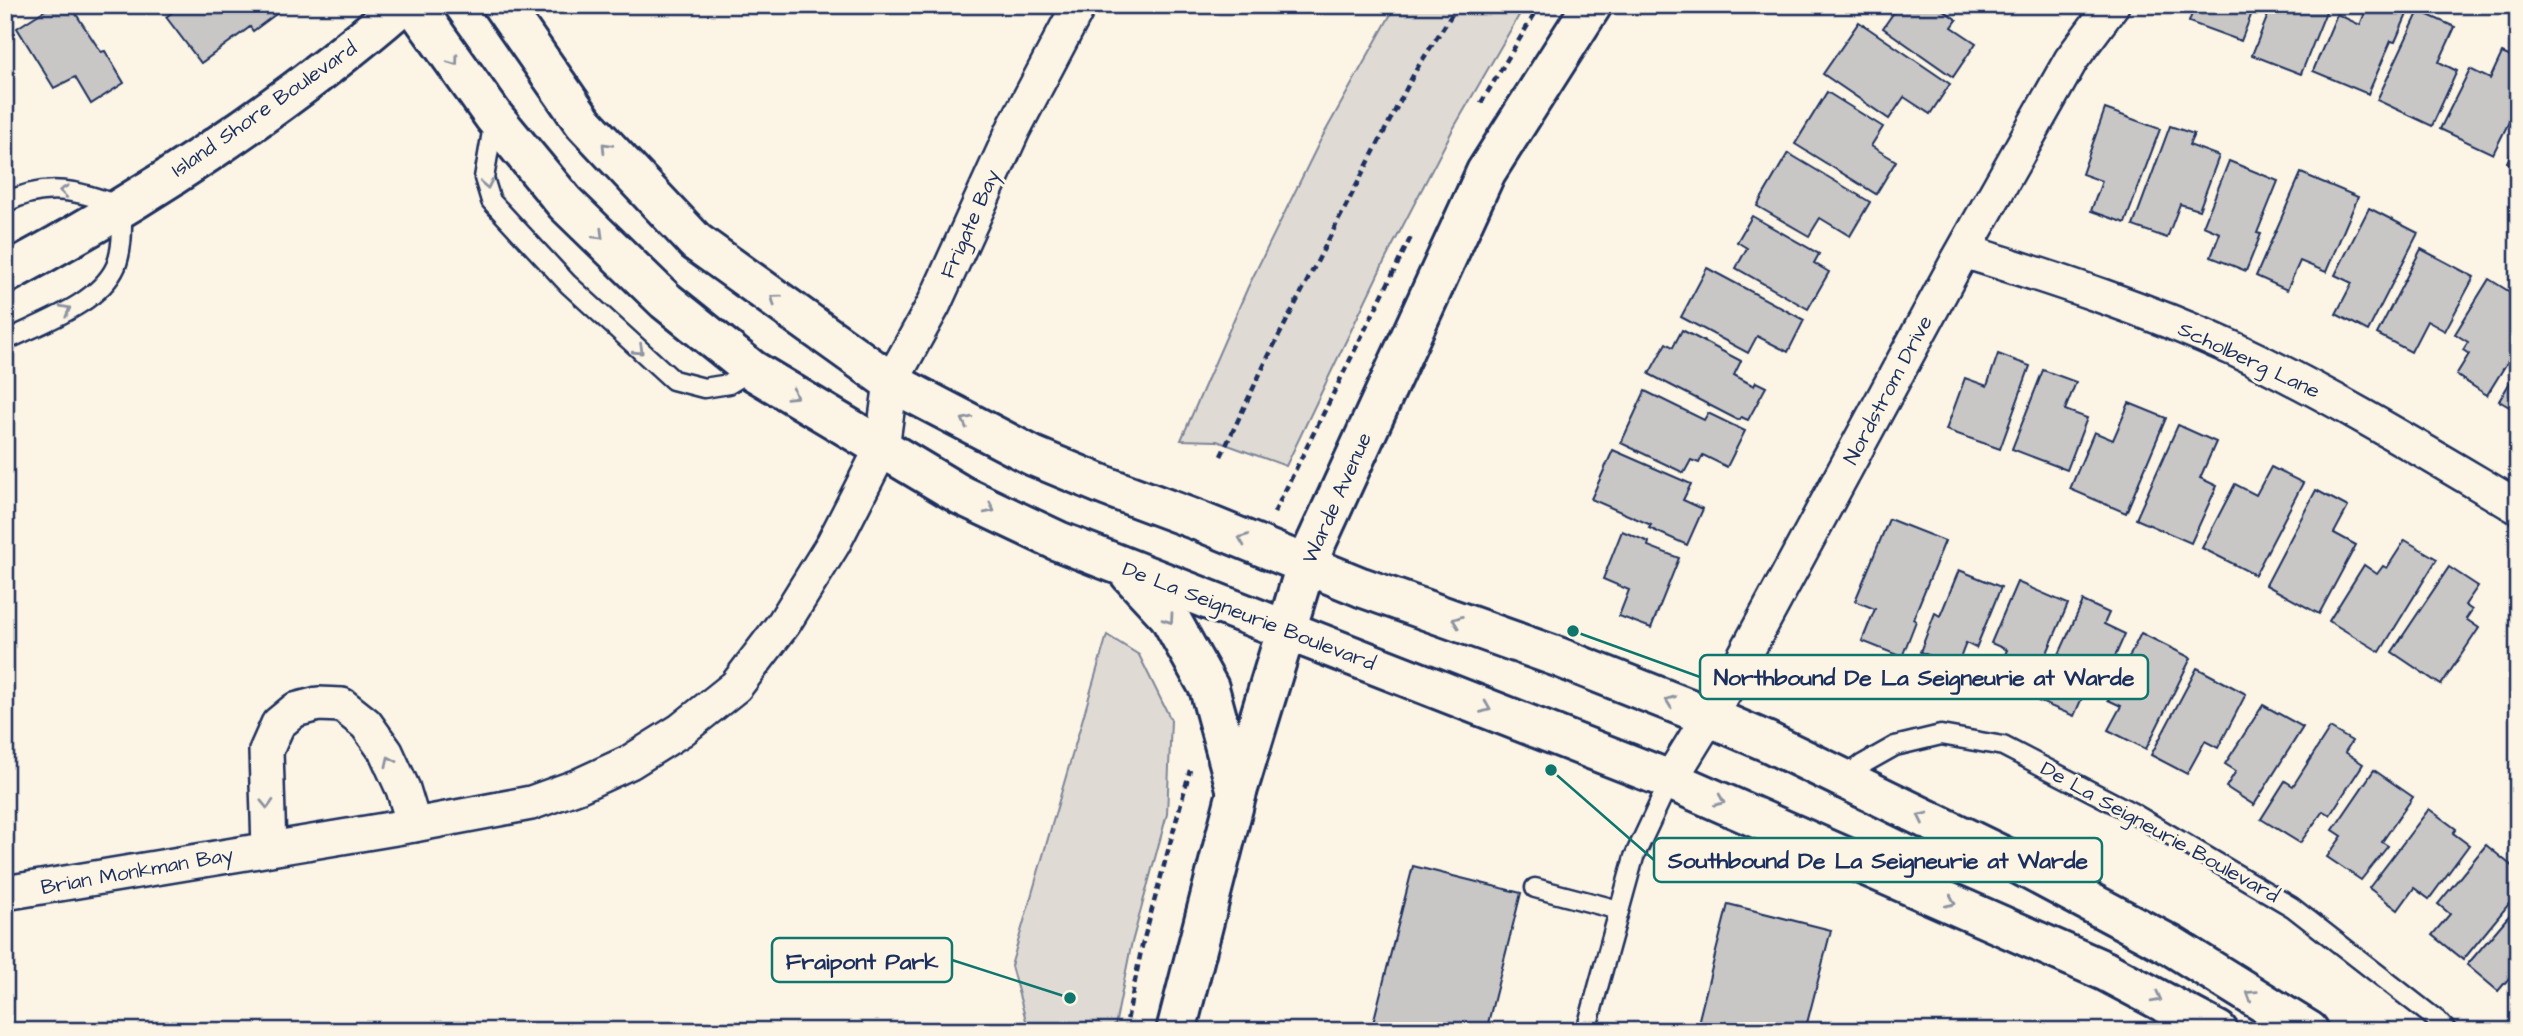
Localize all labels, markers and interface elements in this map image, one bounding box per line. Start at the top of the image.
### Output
street label: Island Shore Boulevard [165,34,363,184]
one-way arrow [446,53,458,66]
one-way arrow [602,142,615,155]
street label: Frigate Bay [933,165,1009,284]
one-way arrow [479,177,494,189]
one-way arrow [58,183,70,198]
one-way arrow [591,227,604,240]
one-way arrow [770,295,783,307]
one-way arrow [59,305,71,318]
street label: Nordstrom Drive [1836,310,1940,470]
street label: Scholberg Lane [2173,314,2325,407]
one-way arrow [631,341,644,354]
one-way arrow [786,386,799,399]
one-way arrow [961,416,973,429]
street label: Warde Avenue [1295,428,1379,568]
one-way arrow [983,500,995,514]
one-way arrow [1237,533,1249,547]
street label: De La Seigneurie Boulevard [1118,554,1380,680]
one-way arrow [1161,611,1173,624]
one-way arrow [1452,616,1464,630]
callout: Northbound De La Seigneurie at Warde [1700,655,2148,699]
text: Northbound De La Seigneurie at Warde [1714,662,2135,695]
one-way arrow [1665,696,1677,710]
one-way arrow [1480,699,1492,713]
street label: De La Seigneurie Boulevard [2034,754,2285,912]
one-way arrow [384,756,398,768]
one-way arrow [1713,793,1725,807]
one-way arrow [259,799,274,810]
one-way arrow [1917,811,1929,825]
callout: Southbound De La Seigneurie at Warde [1654,838,2102,882]
street label: Brian Monkman Bay [38,840,236,904]
text: Southbound De La Seigneurie at Warde [1667,845,2089,878]
one-way arrow [1944,894,1956,908]
callout: Fraipont Park [772,938,952,982]
text: Fraipont Park [786,946,939,978]
one-way arrow [2150,990,2162,1004]
one-way arrow [2245,990,2258,1003]

